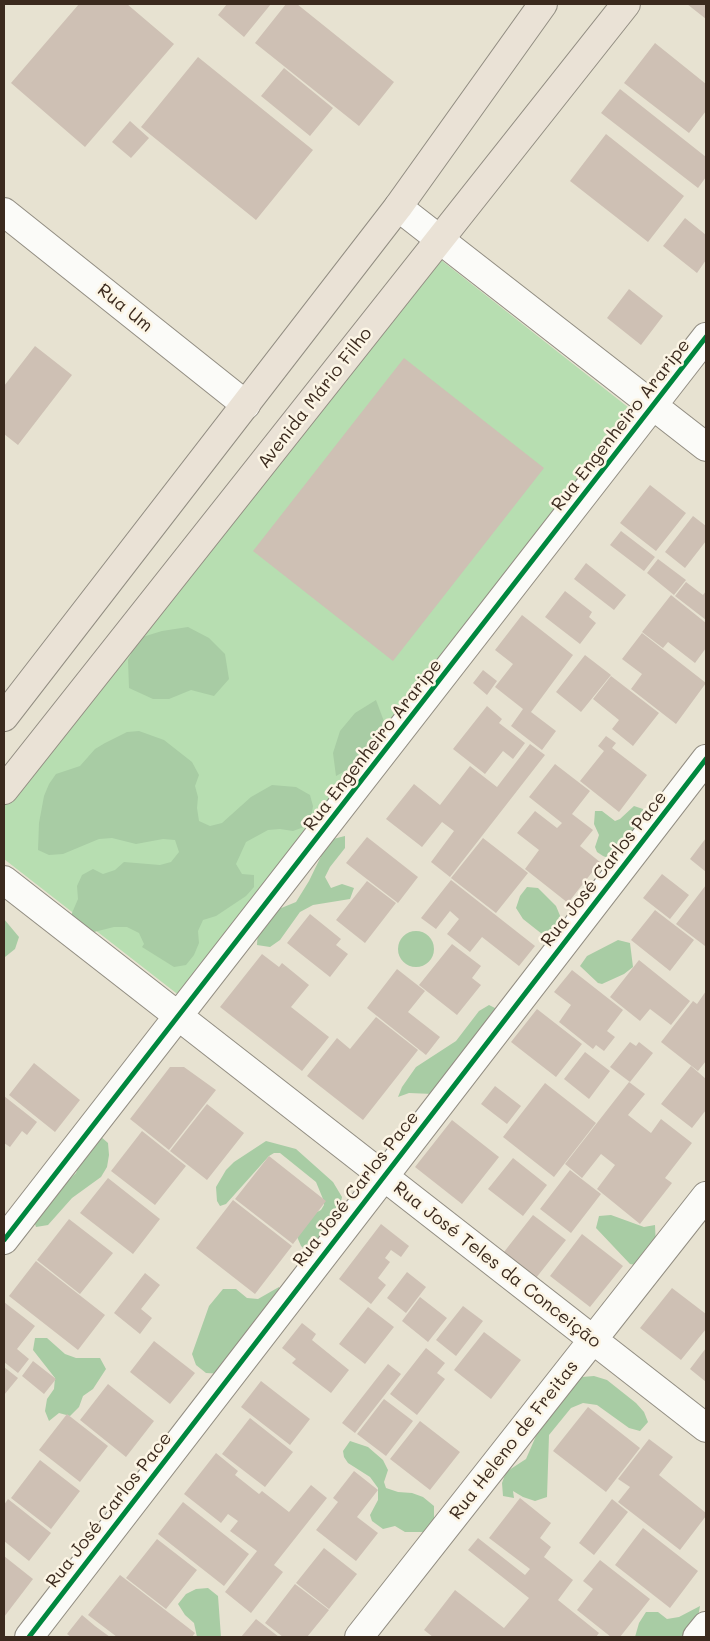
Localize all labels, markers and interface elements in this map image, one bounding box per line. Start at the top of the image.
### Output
street label: Rua Um [93,279,157,337]
street label: Avenida Mário Filho [253,323,377,473]
street label: Rua Engenheiro Araripe [547,335,695,515]
street label: Rua Engenheiro Araripe [299,655,447,835]
street label: Rua José Carlos Pace [537,787,671,951]
street label: Rua José Carlos Pace [289,1107,423,1271]
street label: Rua José Teles da Conceição [389,1177,605,1353]
street label: Rua Heleno de Freitas [445,1356,583,1524]
street label: Rua José Carlos Pace [42,1428,176,1592]

